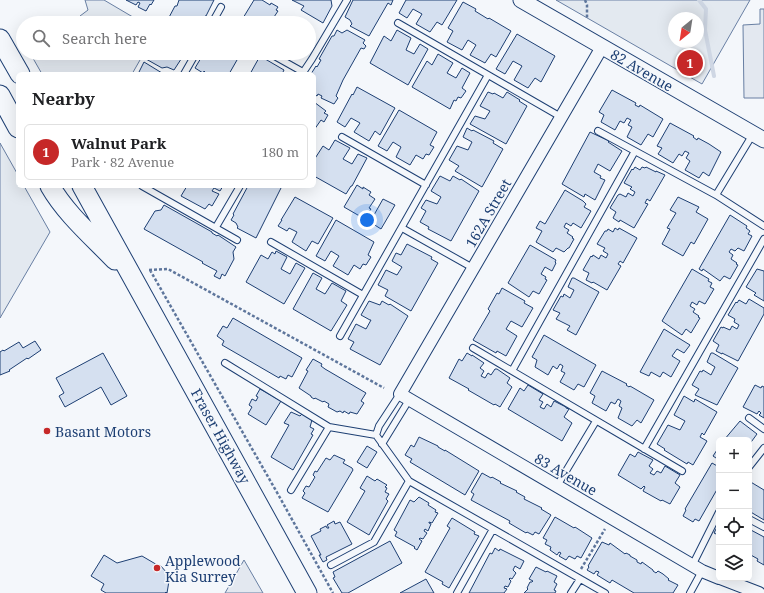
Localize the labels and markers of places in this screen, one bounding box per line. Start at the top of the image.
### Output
pin: 1 [677,48,703,78]
place label: Basant Motors [55,422,151,441]
marker: Basant Motors [42,426,52,436]
place label: Applewood Kia Surrey [165,551,241,586]
marker: Applewood Kia Surrey [152,563,162,573]

